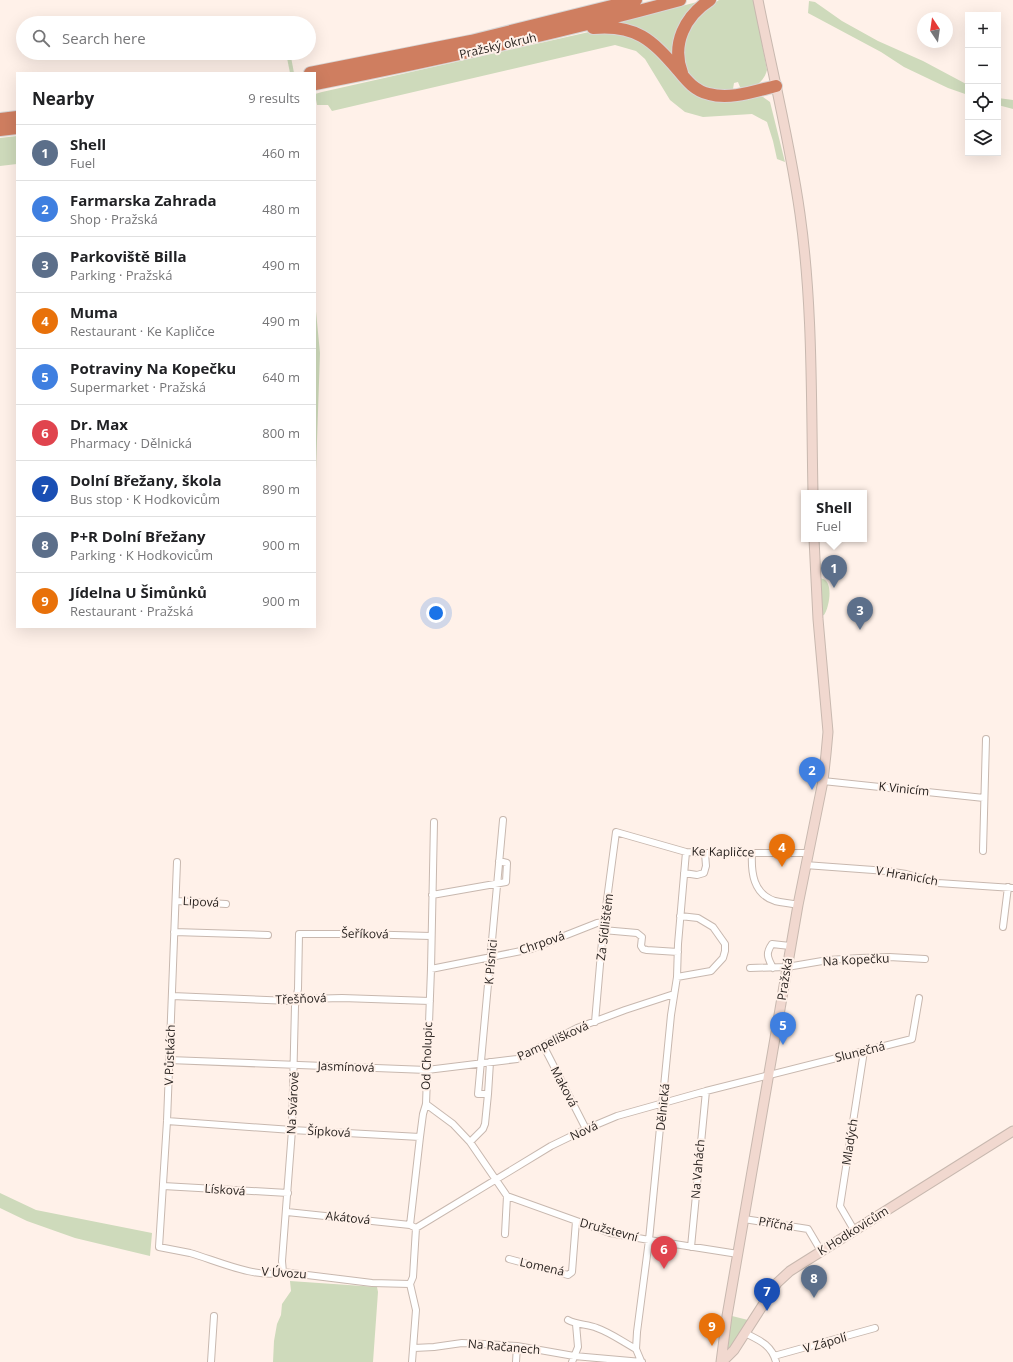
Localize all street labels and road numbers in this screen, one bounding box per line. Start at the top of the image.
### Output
street label: Pražský okruh [458,28,538,63]
street label: K Vinicím [878,777,930,800]
street label: Ke Kapličce [691,842,755,861]
street label: V Hranicích [875,862,940,889]
street label: Lipová [182,892,220,911]
street label: Za Sídlištěm [592,892,617,961]
street label: Šeříková [341,925,389,942]
street label: Chrpová [517,927,567,958]
street label: K Písnici [480,938,501,985]
street label: Na Kopečku [822,949,890,970]
street label: Pražská [773,956,796,1002]
street label: Třešňová [275,989,327,1008]
street label: Pampelišková [514,1017,591,1065]
street label: Od Cholupic [417,1021,436,1090]
street label: V Půstkách [160,1024,179,1086]
street label: Slunečná [833,1037,887,1066]
street label: Jasmínová [316,1057,375,1076]
street label: Maková [547,1064,582,1110]
street label: Na Svárově [282,1071,303,1135]
street label: Dělnická [652,1082,673,1132]
street label: Nová [567,1117,600,1144]
street label: Mladých [837,1117,862,1166]
street label: Šípková [307,1122,351,1141]
street label: Na Vahách [686,1138,709,1199]
street label: Lísková [204,1180,246,1199]
street label: K Hodkovicům [814,1202,891,1259]
street label: Akátová [325,1207,371,1228]
street label: Příčná [757,1212,795,1235]
street label: Družstevní [578,1214,641,1246]
street label: Lomená [518,1253,566,1280]
street label: V Úvozu [261,1262,307,1283]
street label: V Zápolí [801,1328,849,1357]
street label: Na Račanech [467,1335,541,1358]

